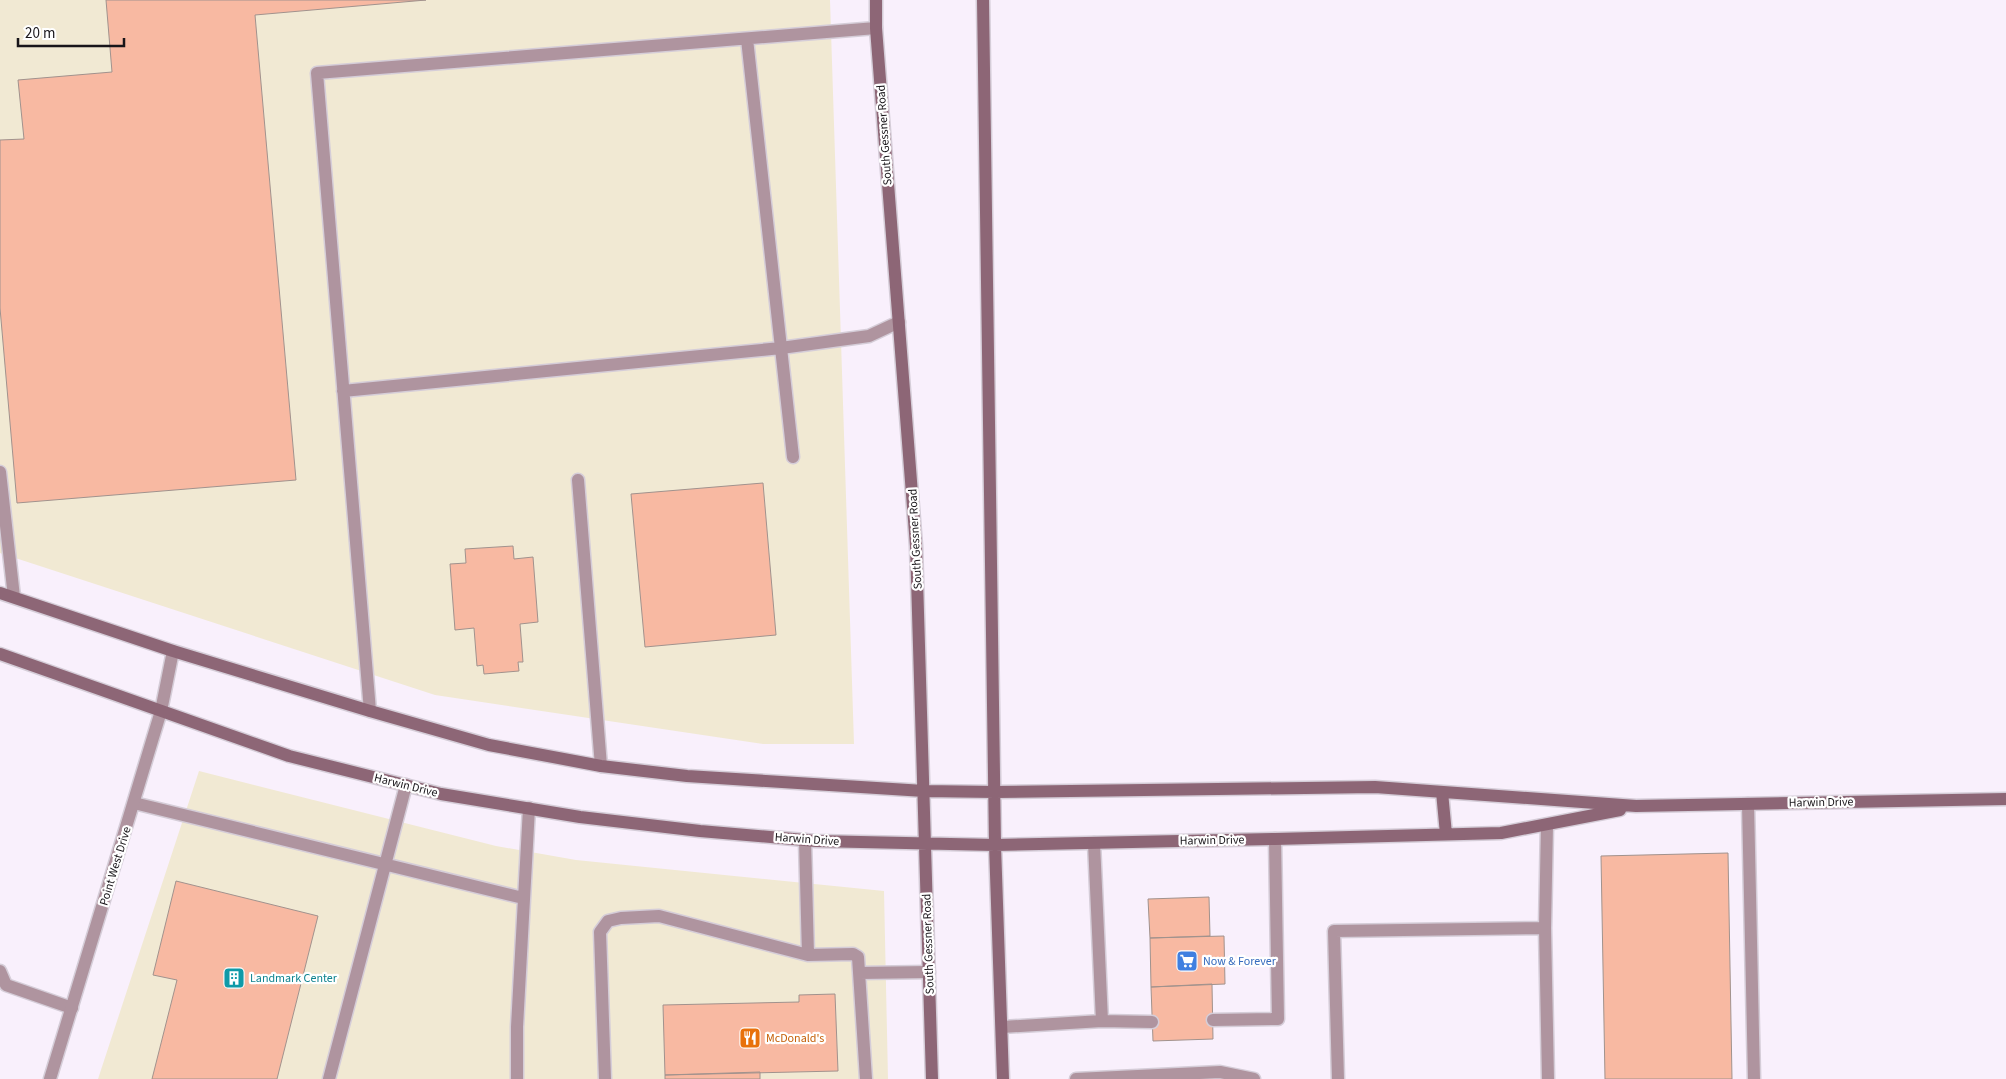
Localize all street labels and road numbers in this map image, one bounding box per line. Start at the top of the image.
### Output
street label: South Gessner Road [873,84,896,186]
street label: South Gessner Road [904,488,927,590]
street label: Harwin Drive [372,769,439,802]
street label: Harwin Drive [1788,793,1854,812]
street label: Point West Drive [95,825,136,908]
street label: Harwin Drive [774,829,840,850]
street label: Harwin Drive [1179,831,1245,850]
street label: South Gessner Road [918,893,939,995]

